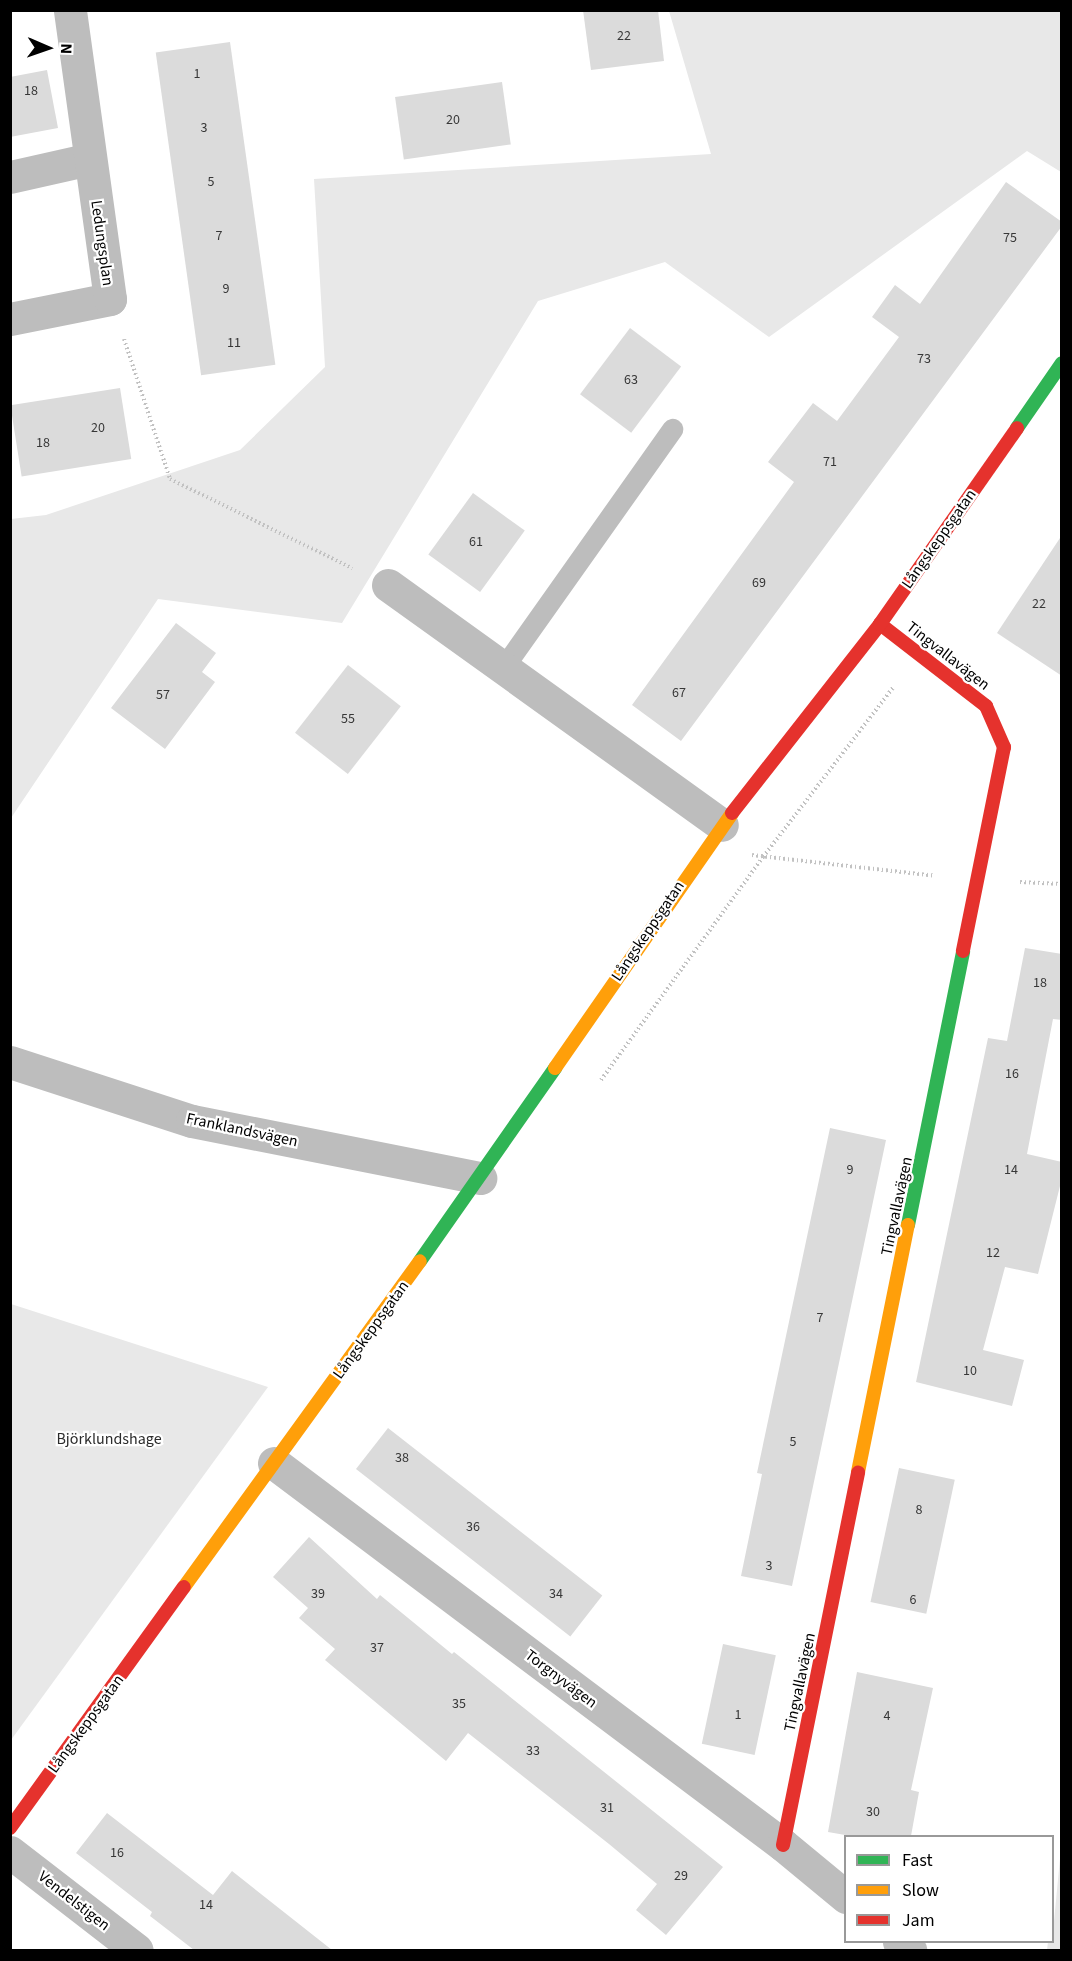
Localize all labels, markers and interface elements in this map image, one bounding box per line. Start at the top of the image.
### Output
north arrow [18,18,78,78]
house number: 22 [617,28,631,44]
text: N [55,43,77,54]
house number: 1 [194,66,200,82]
house number: 18 [24,83,38,99]
house number: 20 [446,112,460,128]
house number: 3 [201,120,207,136]
house number: 5 [208,174,214,190]
street label: Ledungsplan [86,199,118,287]
house number: 7 [216,228,222,244]
house number: 75 [1003,230,1017,246]
house number: 9 [223,281,229,297]
house number: 11 [227,335,241,351]
house number: 73 [917,351,931,367]
house number: 63 [624,372,638,388]
house number: 20 [91,420,105,436]
house number: 18 [36,435,50,451]
house number: 71 [823,454,837,470]
street label: Långskeppsgatan [898,486,980,592]
house number: 61 [469,534,483,550]
house number: 69 [752,575,766,591]
house number: 22 [1032,596,1046,612]
street label: Tingvallavägen [903,618,993,694]
house number: 67 [672,685,686,701]
house number: 57 [156,687,170,703]
house number: 55 [341,711,355,727]
street label: Långskeppsgatan [607,877,689,985]
house number: 18 [1033,975,1047,991]
house number: 16 [1005,1066,1019,1082]
street label: Franklandsvägen [184,1109,300,1151]
street label: Tingvallavägen [877,1155,917,1257]
house number: 9 [847,1162,853,1178]
house number: 14 [1004,1162,1018,1178]
house number: 12 [986,1245,1000,1261]
street label: Långskeppsgatan [329,1277,413,1383]
house number: 7 [817,1310,823,1326]
house number: 10 [963,1363,977,1379]
park label: Björklundshage [56,1429,162,1449]
house number: 5 [790,1434,796,1450]
house number: 38 [395,1450,409,1466]
house number: 8 [916,1502,922,1518]
house number: 36 [466,1519,480,1535]
house number: 3 [766,1558,772,1574]
house number: 39 [311,1586,325,1602]
house number: 34 [549,1586,563,1602]
house number: 6 [910,1592,916,1608]
street label: Tingvallavägen [780,1631,820,1733]
house number: 37 [370,1640,384,1656]
street label: Torgnyvägen [521,1646,601,1712]
street label: Långskeppsgatan [44,1671,128,1777]
house number: 35 [452,1696,466,1712]
house number: 1 [735,1707,741,1723]
house number: 4 [884,1708,890,1724]
house number: 33 [526,1743,540,1759]
house number: 31 [600,1800,614,1816]
house number: 30 [866,1804,880,1820]
legend [844,1835,1054,1943]
house number: 16 [110,1845,124,1861]
text: Fast [902,1848,933,1873]
street label: Vendelstigen [34,1867,114,1935]
house number: 29 [674,1868,688,1884]
text: Slow [902,1878,939,1903]
house number: 14 [199,1897,213,1913]
text: Jam [902,1908,935,1933]

